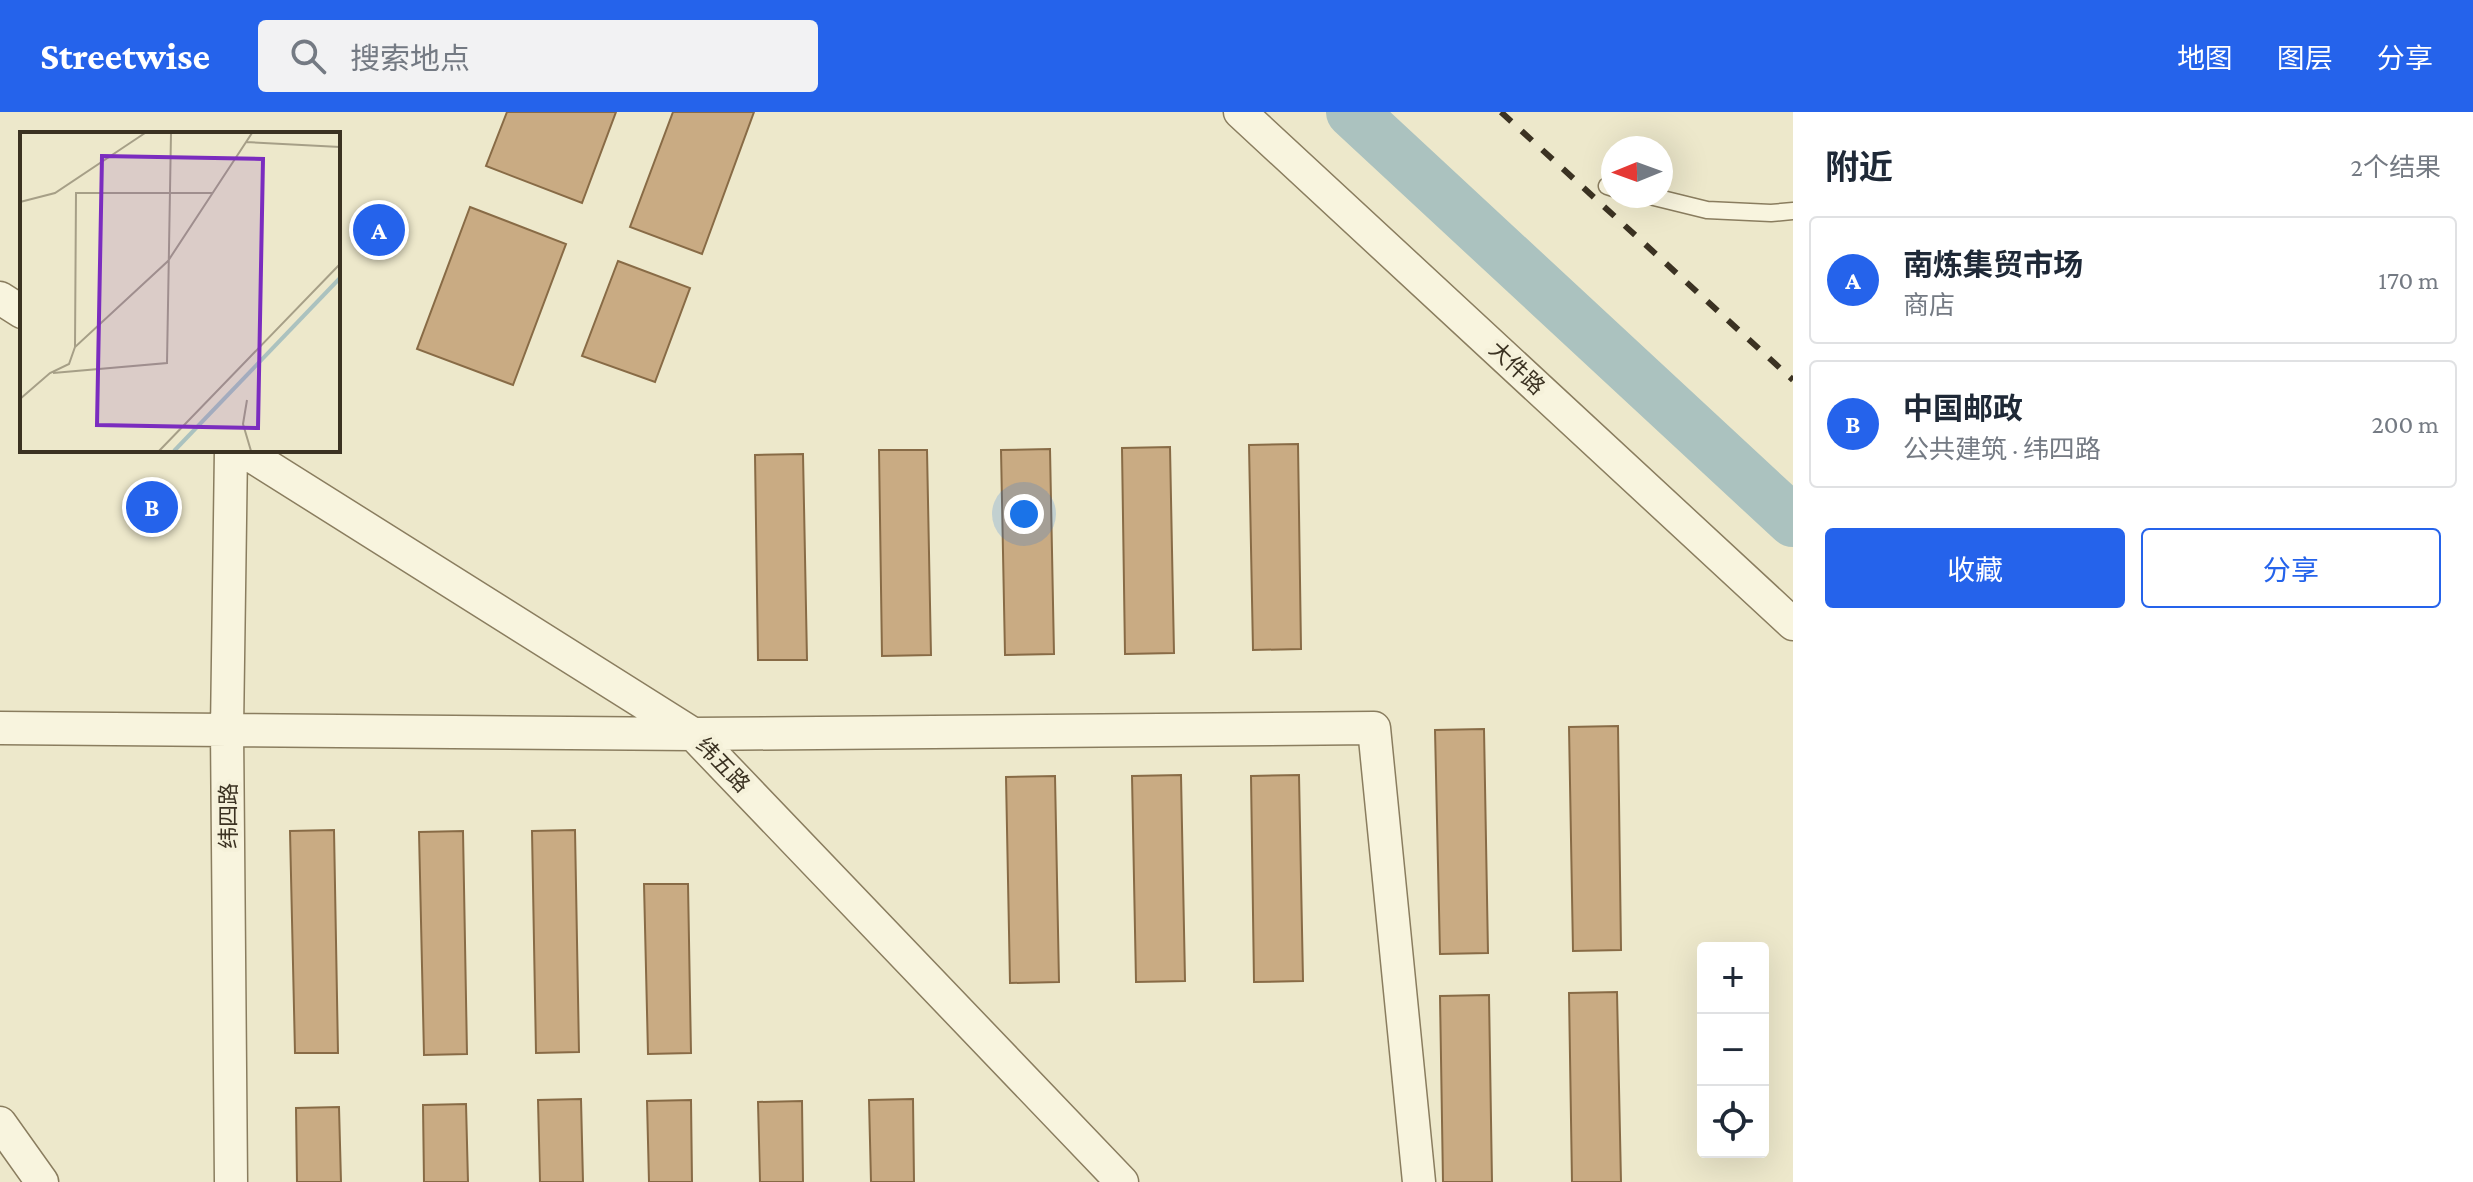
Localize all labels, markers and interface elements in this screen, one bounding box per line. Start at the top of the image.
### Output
search box [258,20,818,92]
icon: search [286,34,330,78]
text: Streetwise [40,35,210,77]
text: 搜索地点 [350,42,470,75]
text: 地图 [2177,43,2233,74]
text: 图层 [2277,43,2333,74]
text: 分享 [2377,43,2433,74]
inset map [20,132,340,452]
north arrow [1601,136,1673,208]
text: 附近 [1825,149,1893,186]
text: 2个结果 [2351,153,2441,182]
pin: A [353,200,405,260]
text: 南炼集贸市场 [1903,248,2083,281]
text: A [1845,266,1861,295]
text: 170 m [2378,266,2439,295]
text: 商店 [1903,291,1955,320]
street label: 大件路 [1484,336,1550,400]
text: 中国邮政 [1903,392,2023,425]
text: B [1845,410,1861,439]
text: 200 m [2371,410,2439,439]
text: 公共建筑 · 纬四路 [1903,435,2101,464]
pin: B [126,477,178,537]
your location [1004,494,1044,534]
button: 收藏 [1825,528,2125,608]
button: 分享 [2141,528,2441,608]
street label: 纬五路 [691,733,755,797]
street label: 纬四路 [216,783,241,849]
map controls [1697,942,1769,1158]
button: + [1697,942,1769,1014]
button: − [1697,1014,1769,1086]
button: locate [1697,1086,1769,1158]

